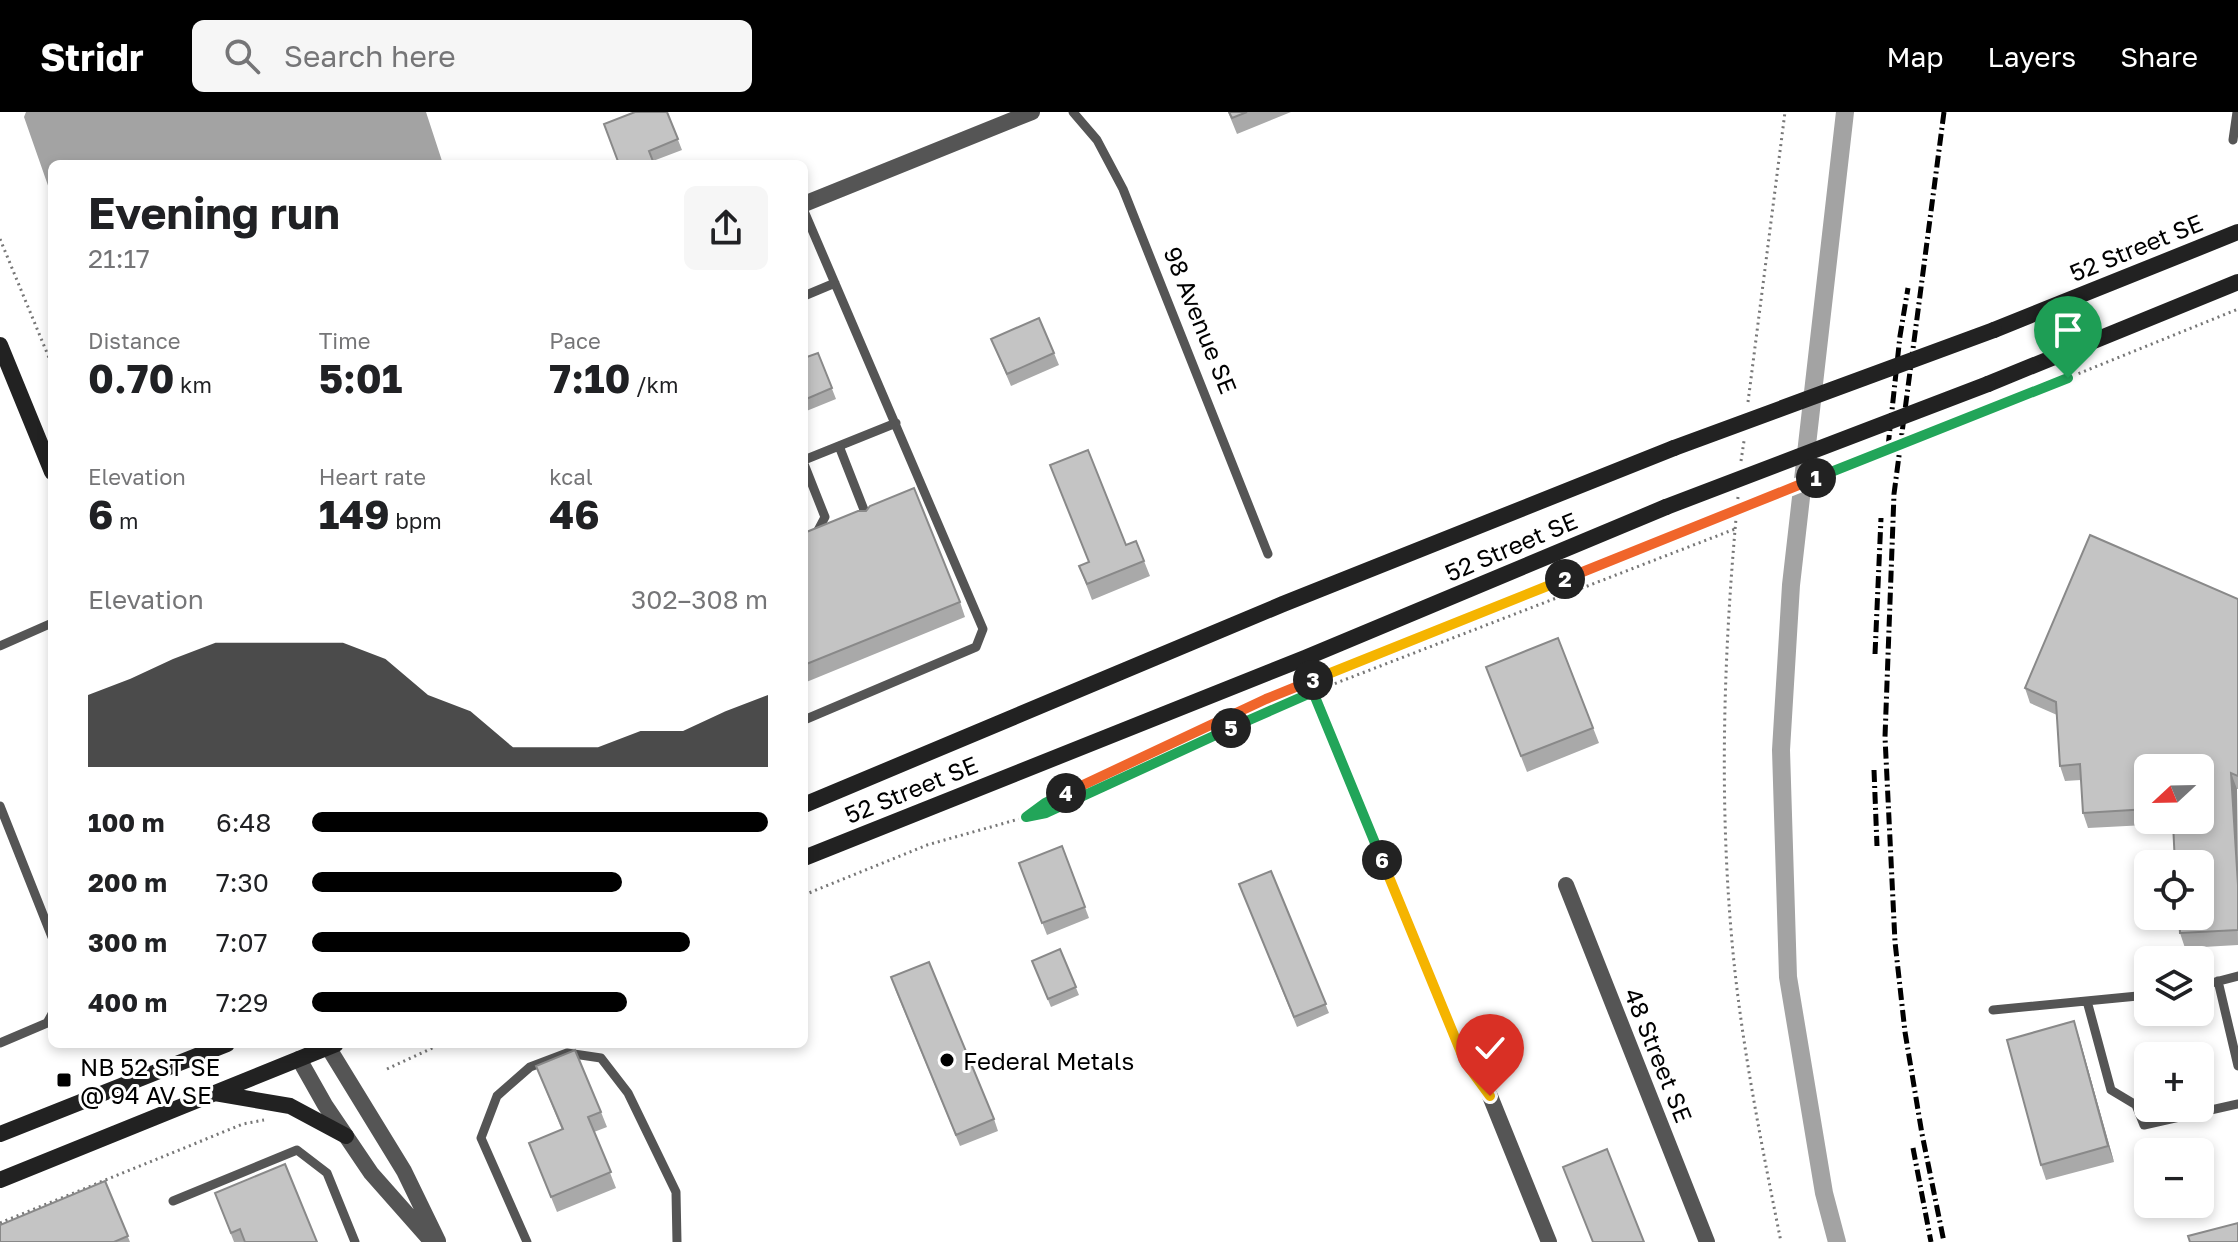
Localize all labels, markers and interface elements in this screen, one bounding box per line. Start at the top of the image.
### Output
search box [192,20,752,92]
text: Stridr [40,34,144,79]
icon: search [220,34,264,78]
text: Search here [284,38,456,74]
text: Map [1886,40,1944,73]
text: Layers [1988,40,2076,73]
text: Share [2120,40,2198,73]
text: Evening run [88,186,340,239]
button: share [684,186,768,270]
street label: 52 Street SE [2065,207,2207,287]
street label: 98 Avenue SE [1158,242,1244,398]
text: 21:17 [88,243,150,274]
pin [2034,296,2102,378]
icon: arrive [2046,308,2090,352]
text: Distance [88,327,180,354]
text: Time [319,327,370,354]
text: Pace [549,327,601,354]
text: 0.70 [88,354,175,402]
text: 5:01 [319,354,402,402]
text: 7:10 [549,354,631,402]
text: km [175,371,212,398]
text: /km [631,371,679,398]
pin: 1 [1796,458,1836,498]
text: Elevation [88,463,186,490]
text: Heart rate [319,463,426,490]
text: kcal [549,463,593,490]
text: 1 [1810,464,1822,491]
text: 6 [88,490,113,538]
text: 149 [319,490,390,538]
text: 46 [549,490,600,538]
street label: 52 Street SE [1441,505,1581,587]
text: m [113,507,138,534]
text: bpm [390,507,442,534]
pin: 2 [1545,559,1585,599]
text: Elevation [88,584,204,615]
text: 302–308 m [631,584,768,615]
pin: 3 [1293,660,1333,700]
text: 3 [1306,666,1320,693]
pin: 5 [1211,708,1251,748]
text: 5 [1224,714,1238,741]
street label: 52 Street SE [840,749,982,829]
north arrow [2134,754,2214,834]
map controls [2134,754,2214,1218]
pin: 4 [1046,773,1086,813]
text: 4 [1059,779,1073,806]
text: 100 m [88,807,164,838]
text: 6:48 [216,807,271,838]
pin: 6 [1362,840,1402,880]
text: 6 [1375,846,1389,873]
button: locate [2134,850,2214,930]
text: 200 m [88,867,167,898]
text: 7:30 [216,867,269,898]
text: 300 m [88,927,167,958]
text: 7:07 [216,927,267,958]
button: layers [2134,946,2214,1026]
street label: 48 Street SE [1619,984,1699,1126]
text: 400 m [88,987,167,1018]
text: 7:29 [216,987,268,1018]
pin [1456,1014,1524,1096]
icon: check [1468,1026,1512,1070]
button: + [2134,1042,2214,1122]
place label: Federal Metals [963,1046,1134,1075]
marker: Federal Metals [938,1051,956,1069]
place label: NB 52 ST SE @ 94 AV SE [80,1052,220,1109]
marker: NB 52 ST SE @ 94 AV SE [55,1071,73,1089]
button: − [2134,1138,2214,1218]

